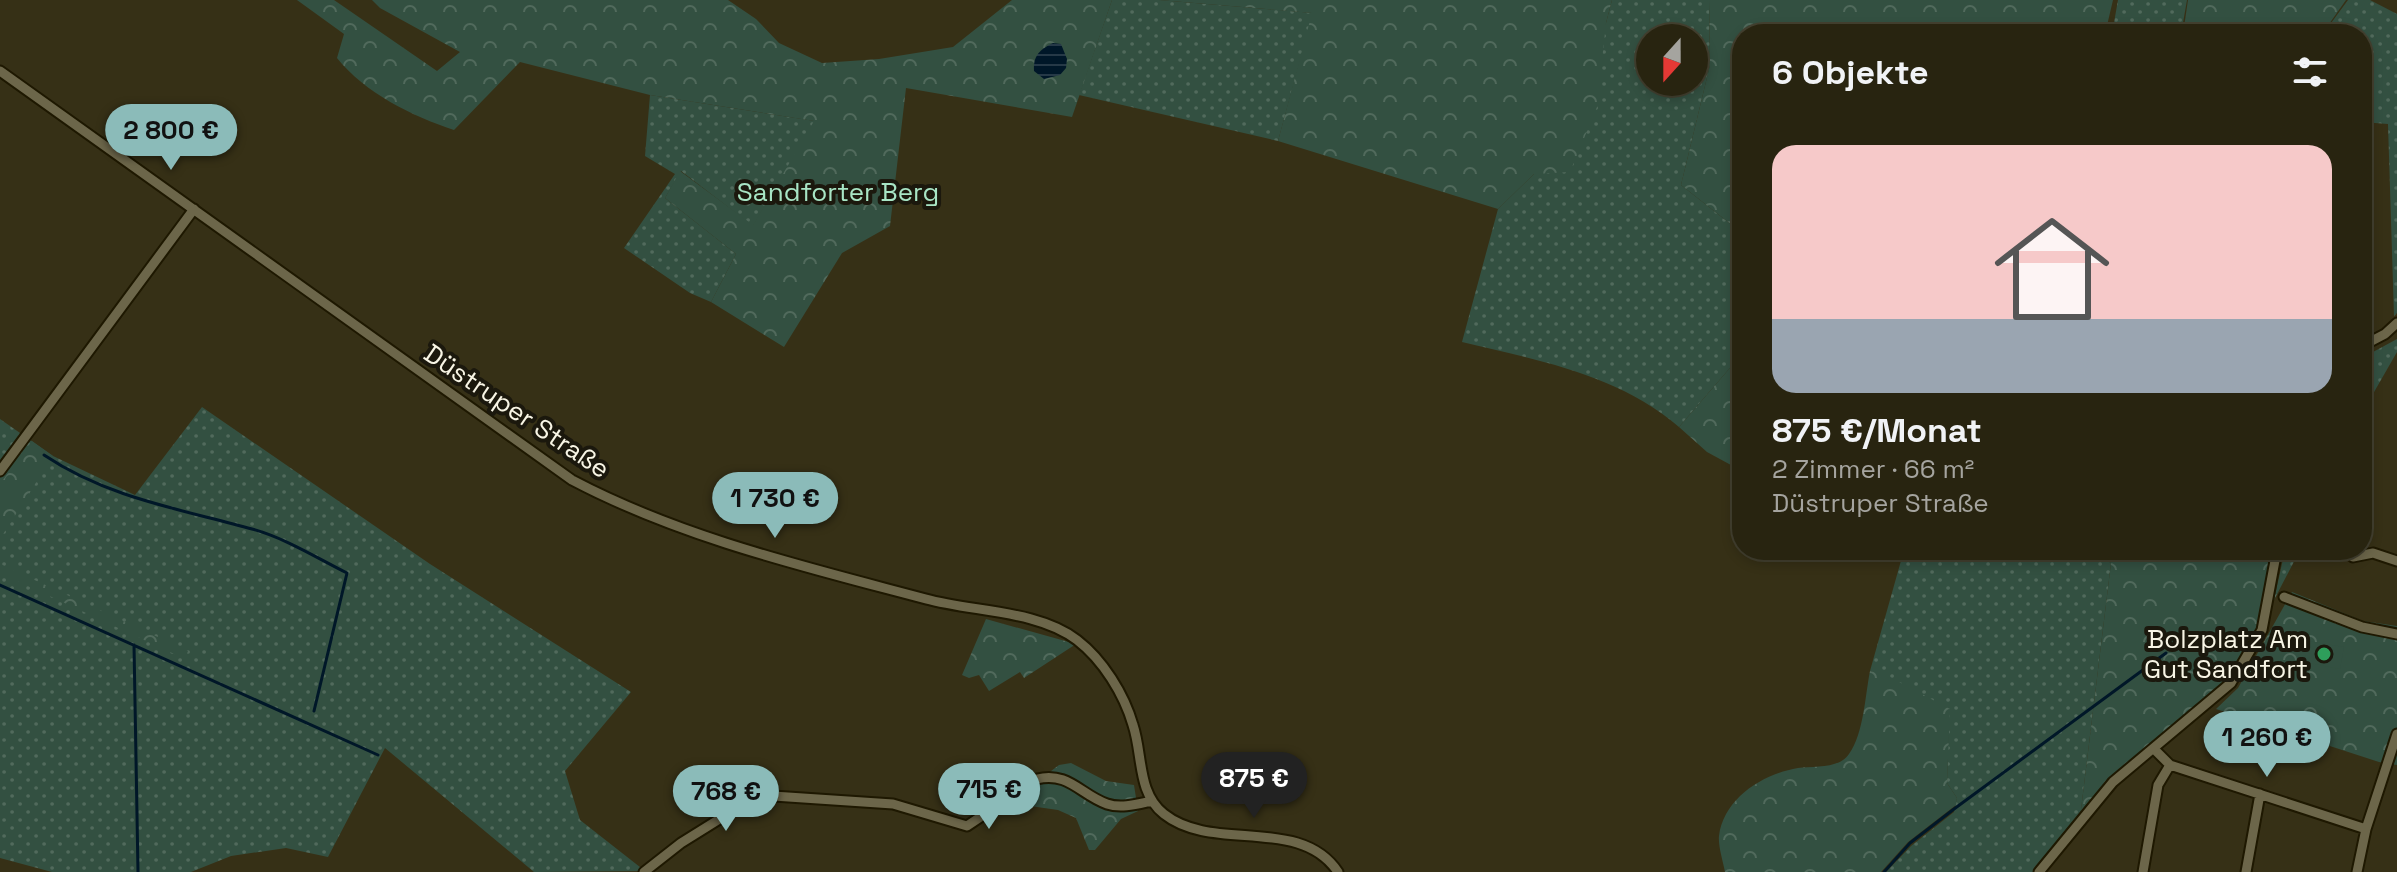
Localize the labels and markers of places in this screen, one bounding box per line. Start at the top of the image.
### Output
pin: 2 800 € [97,104,245,172]
pin: 1 730 € [701,472,849,540]
place label: Bolzplatz Am Gut Sandfort [2144,622,2308,686]
marker: Bolzplatz Am Gut Sandfort [2315,645,2333,663]
pin: 1 260 € [2193,711,2341,779]
pin: 875 € [1198,752,1310,820]
pin: 715 € [933,763,1045,831]
pin: 768 € [670,765,782,833]

